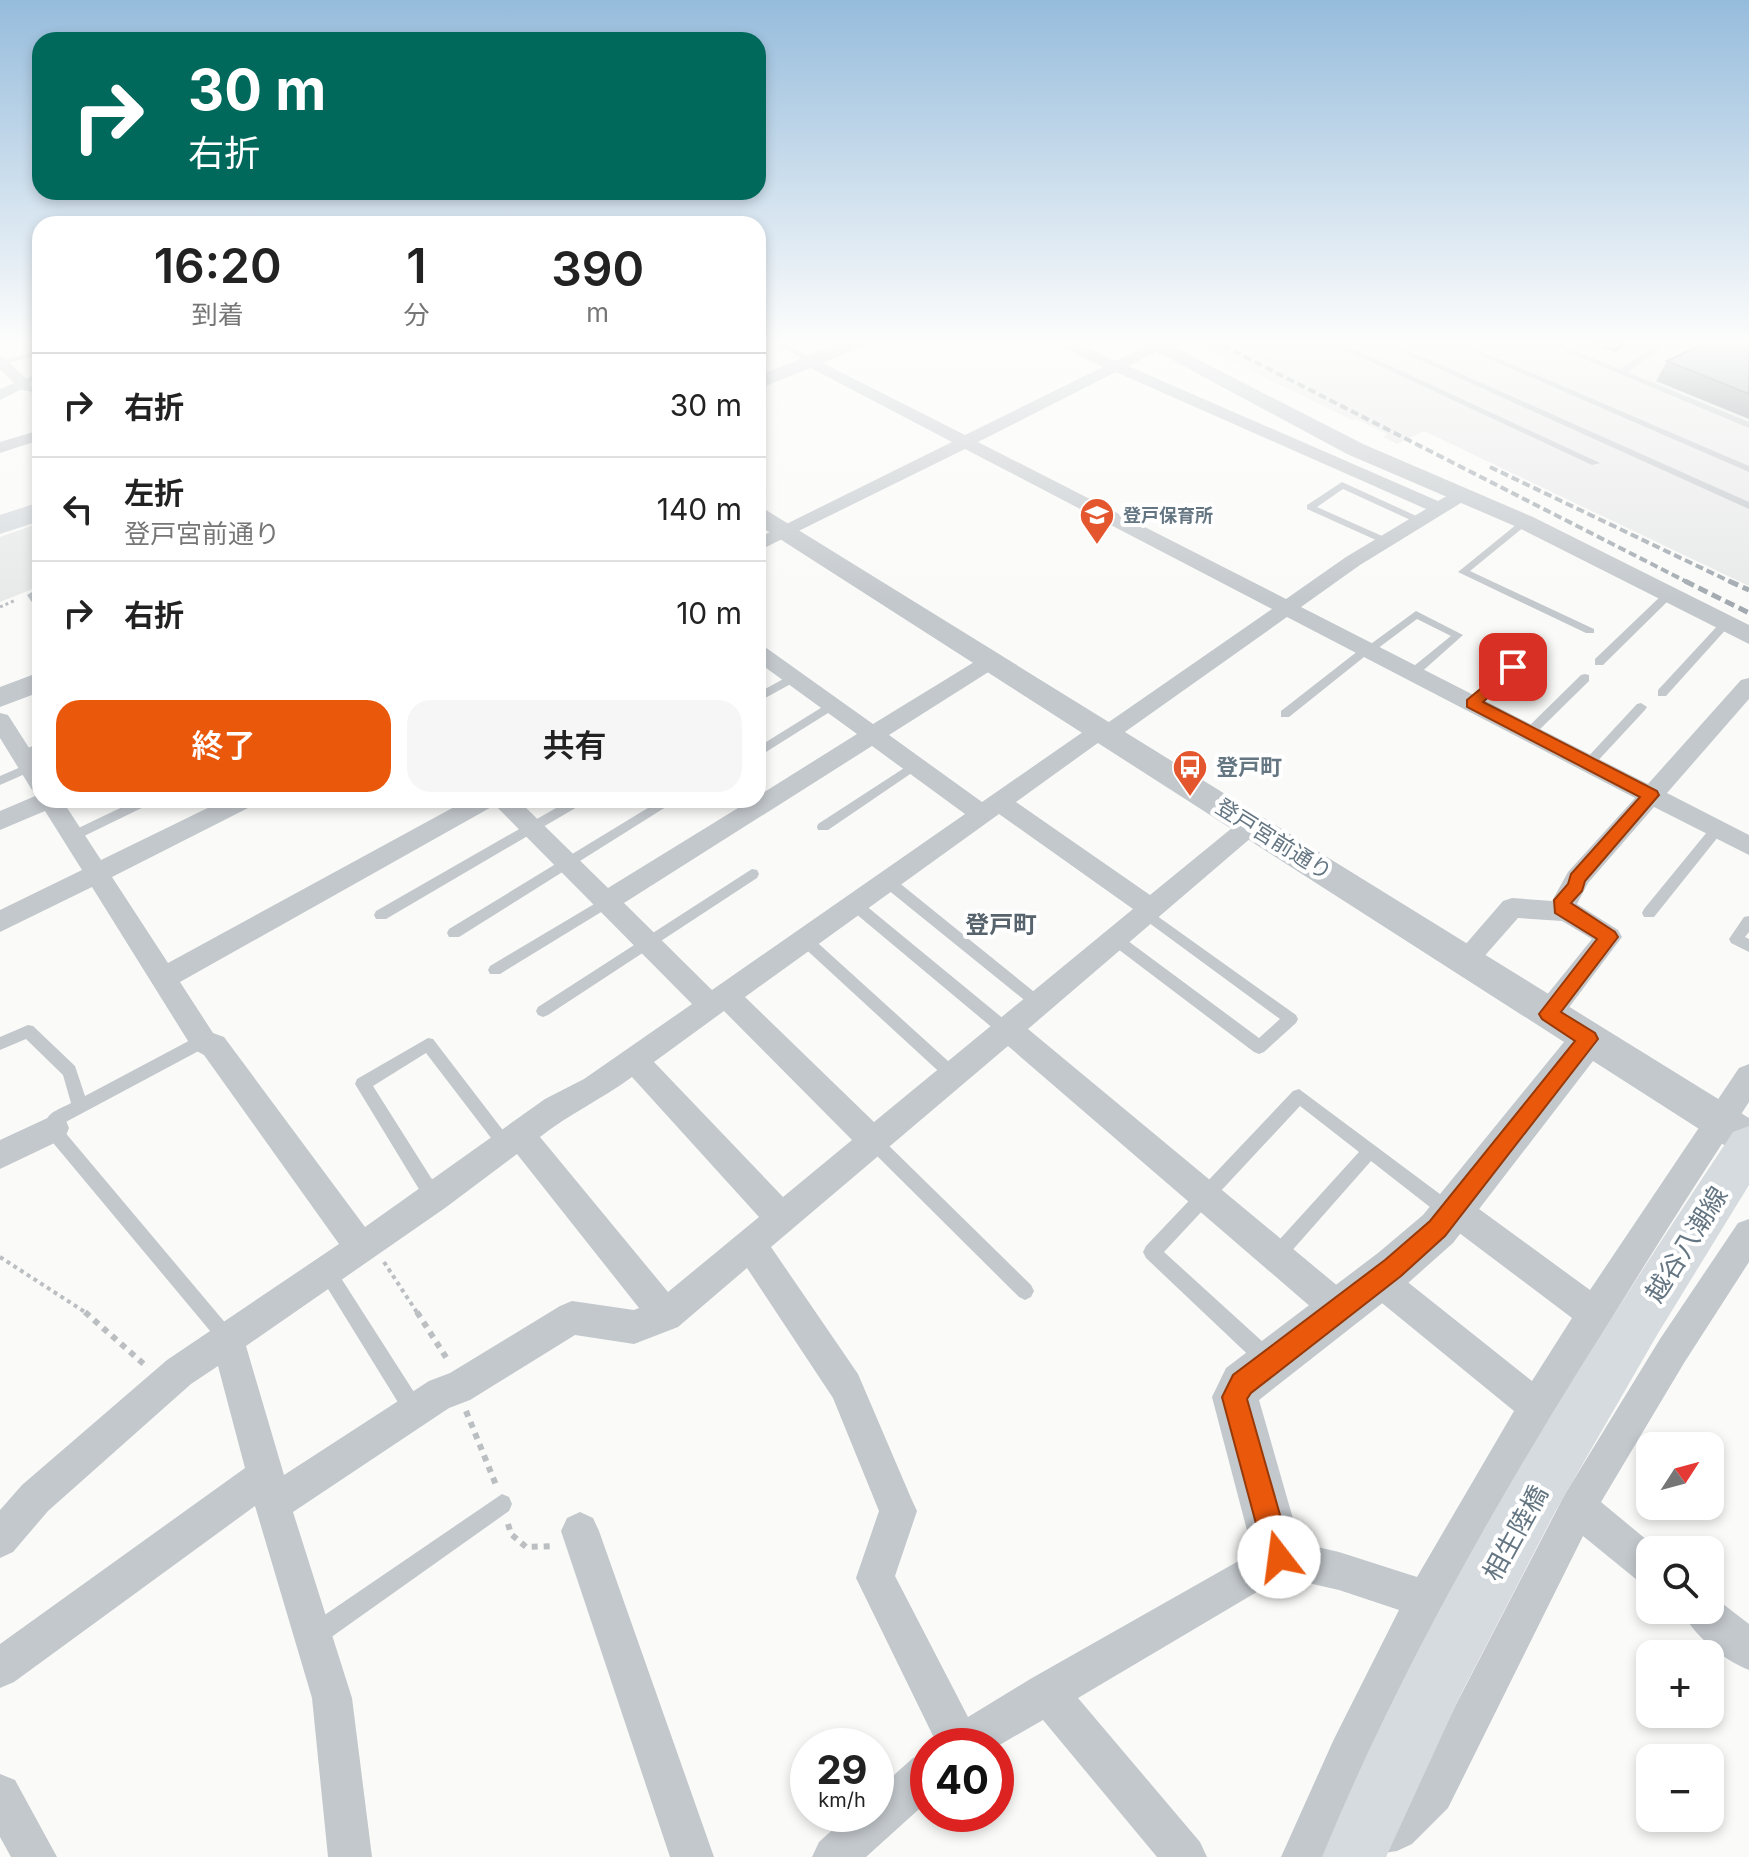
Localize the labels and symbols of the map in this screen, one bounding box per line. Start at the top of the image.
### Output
school or university icon: 登戸保育所 [1078,496,1116,546]
place label: 登戸保育所 [1123,505,1213,526]
pin [1479,633,1547,701]
bus stop icon: 登戸町 [1171,748,1209,798]
place label: 登戸町 [1216,754,1282,780]
street label: 登戸宮前通り [1211,793,1337,885]
district label: 登戸町 [965,910,1037,939]
street label: 越谷八潮線 [1638,1181,1734,1307]
north arrow [1636,1432,1724,1520]
street label: 相生陸橋 [1476,1480,1554,1586]
position arrow [1237,1515,1321,1599]
speed limit sign: 40 [910,1728,1014,1832]

